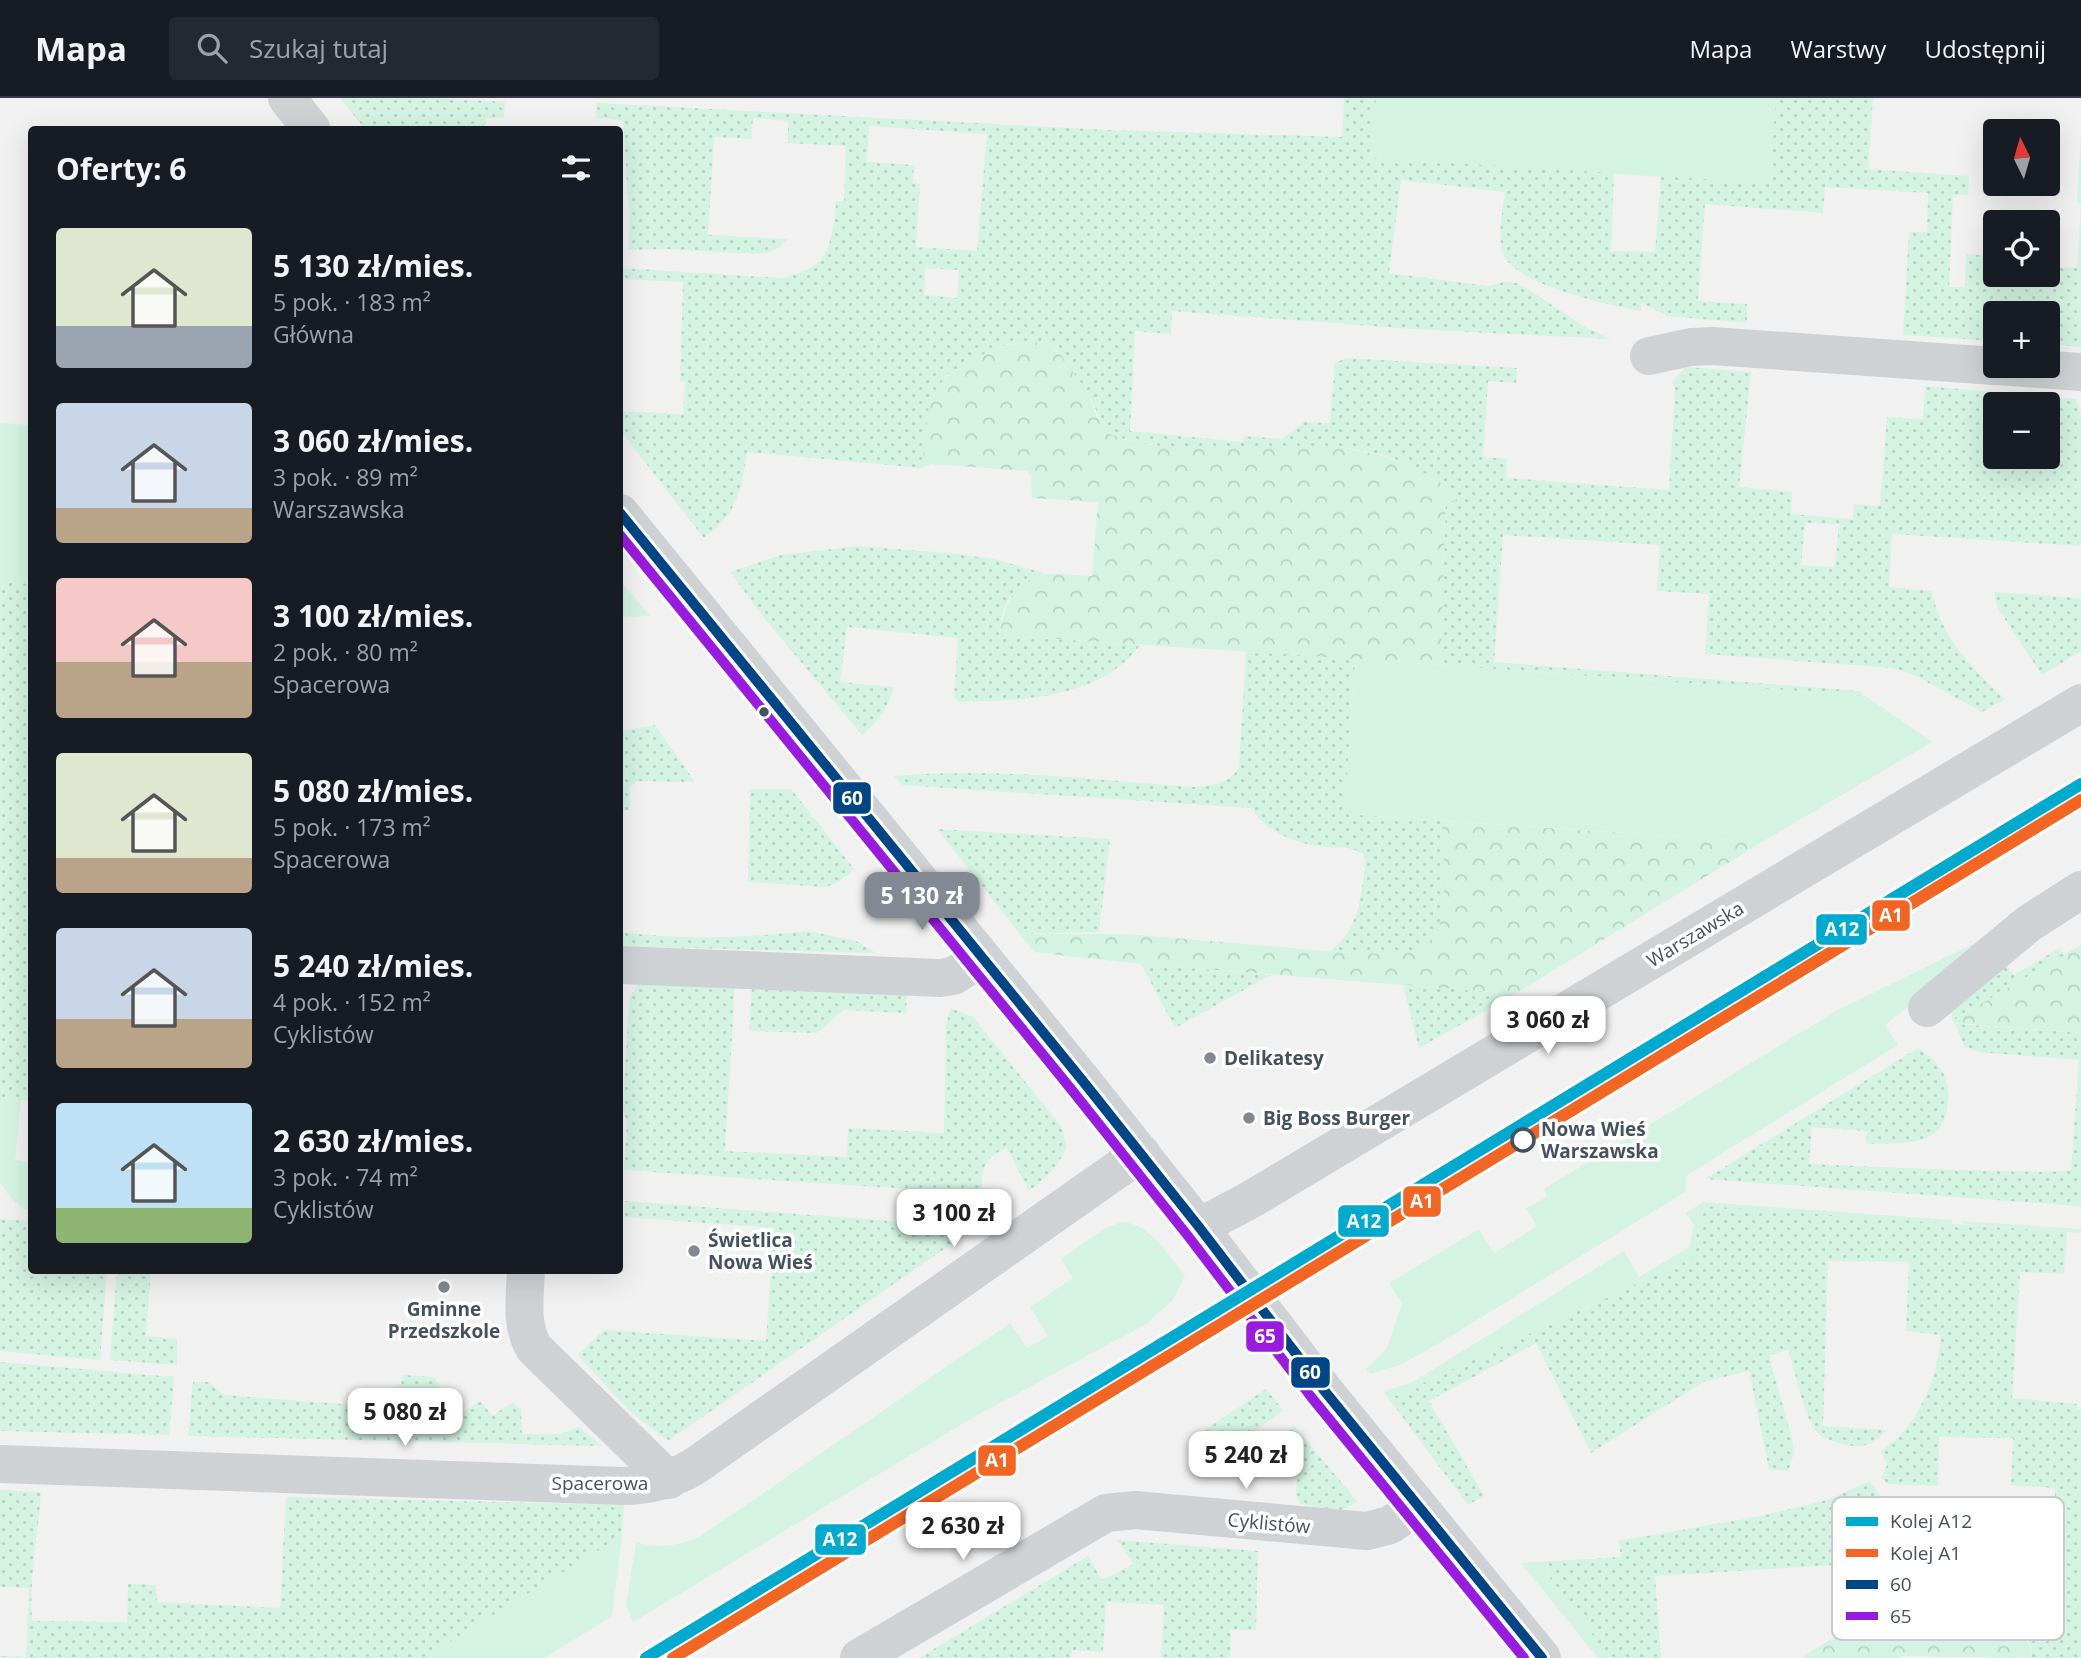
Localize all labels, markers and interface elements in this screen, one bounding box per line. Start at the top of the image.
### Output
search box [169,17,659,80]
text: Mapa [35,26,127,71]
icon: search [193,29,231,67]
text: Szukaj tutaj [249,30,388,66]
text: Mapa [1690,32,1752,65]
text: Warstwy [1790,32,1886,65]
text: Udostępnij [1924,32,2046,65]
north arrow [1983,119,2060,196]
map controls [1983,119,2060,469]
text: Oferty: 6 [56,148,186,189]
icon: filters [557,149,595,187]
button: locate [1983,210,2060,287]
text: 5 130 zł/mies. [273,245,473,286]
icon: home [112,256,196,340]
text: 5 pok. · 183 m² [273,286,431,318]
button: + [1983,301,2060,378]
text: Główna [273,318,354,350]
button: − [1983,392,2060,469]
text: 3 060 zł/mies. [273,420,473,461]
icon: home [112,431,196,515]
text: 3 pok. · 89 m² [273,461,418,493]
text: Warszawska [273,493,405,525]
text: 3 100 zł/mies. [273,595,473,636]
icon: home [112,606,196,690]
text: 2 pok. · 80 m² [273,636,418,668]
text: Spacerowa [273,668,390,700]
unlabelled marker [757,705,771,719]
text: 5 080 zł/mies. [273,770,473,811]
icon: home [112,781,196,865]
line badge: 60 [832,781,872,815]
text: 60 [841,785,863,811]
text: 5 pok. · 173 m² [273,811,431,843]
text: Spacerowa [273,843,390,875]
pin: 5 130 zł [850,872,994,932]
text: 5 130 zł [881,879,963,911]
street label: Warszawska [1642,895,1748,973]
line badge: A1 [1871,899,1911,932]
text: A1 [1879,902,1903,928]
line badge: A12 [1815,913,1868,946]
text: A12 [1825,916,1860,942]
text: 5 240 zł/mies. [273,945,473,986]
icon: home [112,956,196,1040]
text: 4 pok. · 152 m² [273,986,431,1018]
pin: 3 060 zł [1476,996,1620,1056]
text: 3 060 zł [1507,1003,1589,1035]
text: Cyklistów [273,1018,374,1050]
place label: Delikatesy [1224,1045,1324,1071]
marker: Delikatesy [1202,1050,1218,1066]
place label: Big Boss Burger [1263,1105,1410,1131]
marker: Big Boss Burger [1241,1110,1257,1126]
place label: Nowa Wieś Warszawska [1541,1116,1659,1164]
text: 2 630 zł/mies. [273,1120,473,1161]
marker: Nowa Wieś Warszawska [1511,1128,1535,1152]
icon: home [112,1131,196,1215]
text: 3 pok. · 74 m² [273,1161,418,1193]
line badge: A1 [1402,1185,1442,1218]
text: A1 [1410,1188,1434,1214]
pin: 3 100 zł [882,1190,1026,1249]
text: Cyklistów [273,1193,374,1225]
text: 3 100 zł [913,1196,995,1228]
line badge: A12 [1337,1204,1390,1238]
text: A12 [1347,1208,1382,1234]
place label: Świetlica Nowa Wieś [708,1227,813,1275]
marker: Świetlica Nowa Wieś [686,1243,702,1259]
marker: Gminne Przedszkole [436,1279,452,1295]
place label: Gminne Przedszkole [388,1296,500,1344]
line badge: 65 [1245,1320,1285,1353]
text: 65 [1254,1323,1276,1349]
line badge: 60 [1290,1356,1331,1389]
text: 60 [1299,1359,1321,1385]
pin: 5 080 zł [333,1388,477,1448]
text: 5 080 zł [364,1395,446,1427]
pin: 5 240 zł [1174,1432,1318,1491]
text: 5 240 zł [1205,1438,1287,1470]
line badge: A1 [977,1444,1017,1477]
text: A1 [985,1447,1009,1473]
street label: Spacerowa [552,1470,648,1496]
legend [1832,1497,2064,1640]
pin: 2 630 zł [891,1502,1035,1562]
street label: Cyklistów [1227,1506,1312,1540]
text: Kolej A12 [1890,1508,1972,1534]
text: 2 630 zł [922,1509,1004,1541]
line badge: A12 [814,1523,867,1556]
text: A12 [823,1526,858,1552]
text: Kolej A1 [1890,1540,1961,1566]
text: 60 [1890,1571,1912,1597]
text: 65 [1890,1603,1912,1629]

